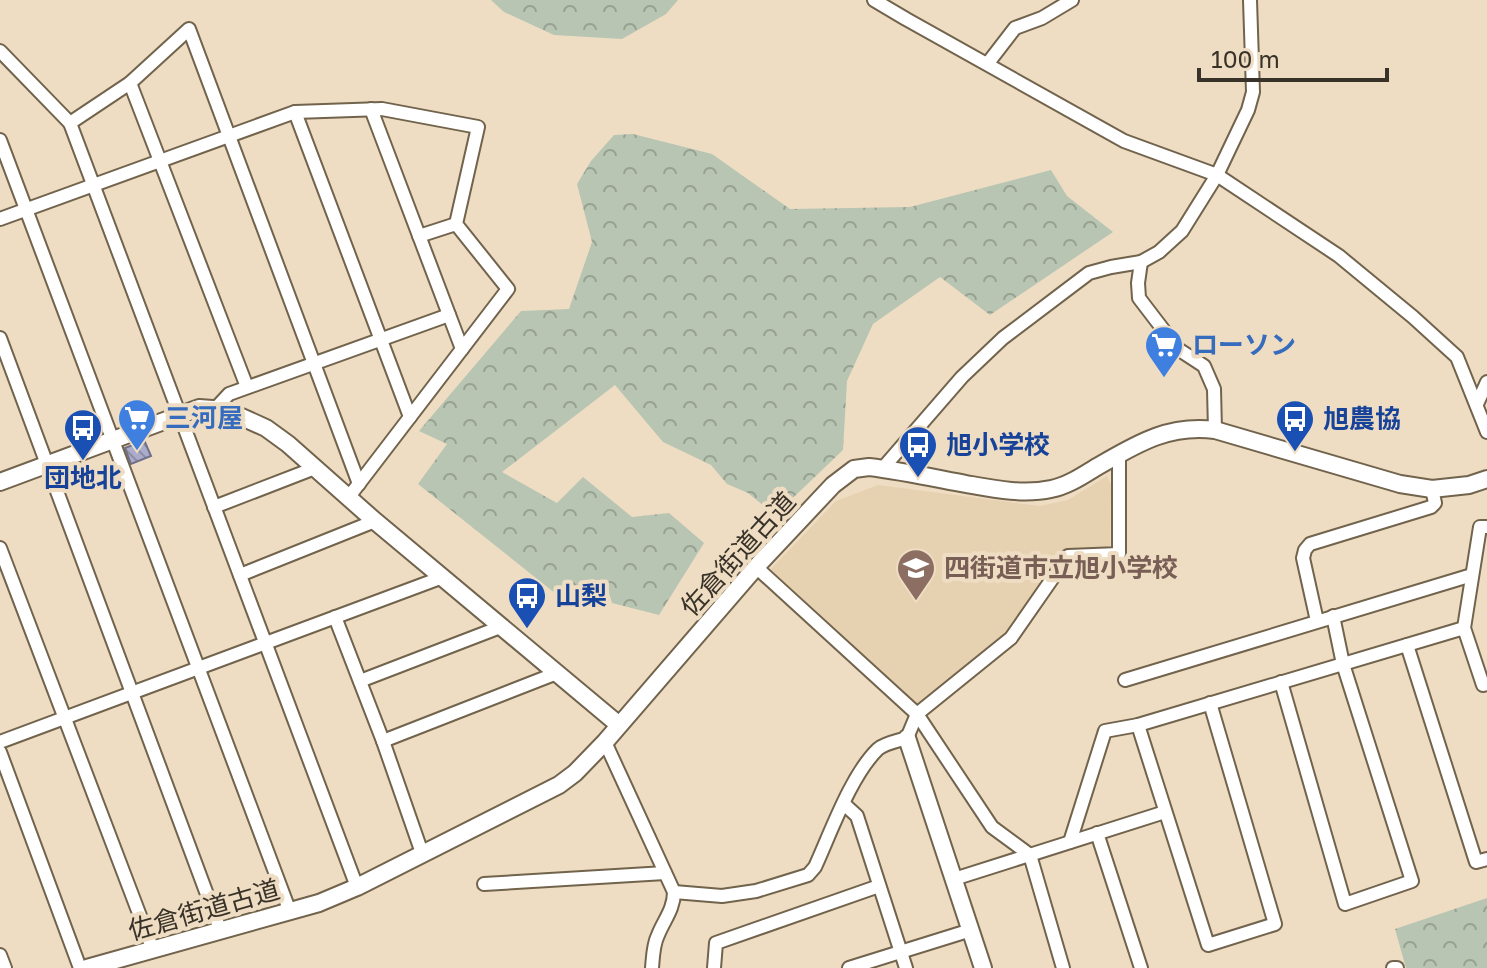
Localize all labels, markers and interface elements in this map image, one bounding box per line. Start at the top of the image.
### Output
scale bar [1199,32,1387,82]
text: 100 m [1211,44,1280,73]
supermarket icon: ローソン [1143,324,1185,379]
place label: ローソン [1192,329,1296,360]
supermarket icon: 三河屋 [116,397,158,452]
bus stop icon: 旭農協 [1274,398,1316,453]
place label: 三河屋 [165,402,243,433]
place label: 旭農協 [1323,403,1401,434]
bus stop icon: 団地北 [62,407,104,462]
bus stop icon: 旭小学校 [897,424,939,479]
place label: 旭小学校 [946,429,1050,460]
place label: 団地北 [44,462,122,493]
street label: 佐倉街道古道 [674,485,801,622]
school or university icon: 四街道市立旭小学校 [895,547,937,602]
place label: 四街道市立旭小学校 [944,552,1178,583]
bus stop icon: 山梨 [506,575,548,630]
place label: 山梨 [555,580,607,611]
street label: 佐倉街道古道 [125,873,283,946]

